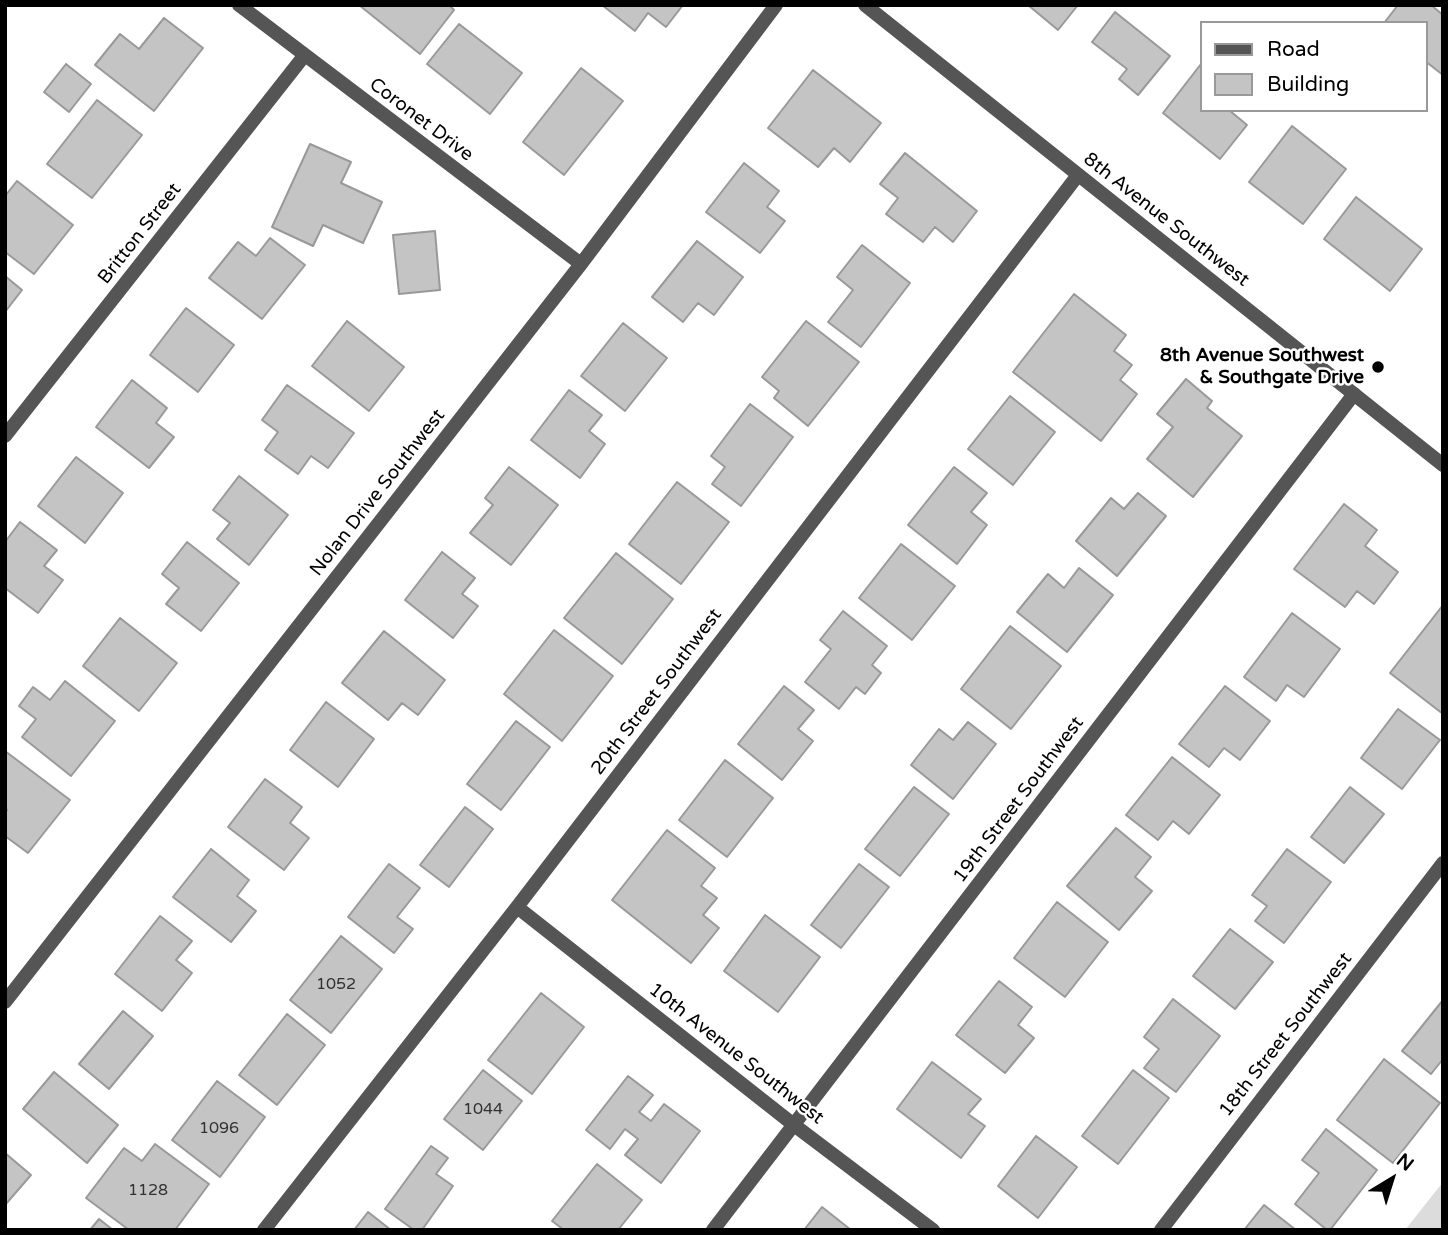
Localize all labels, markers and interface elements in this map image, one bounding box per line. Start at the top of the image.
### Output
legend [1200,21,1427,112]
text: Road [1267,37,1320,62]
text: Building [1267,72,1349,97]
street label: Coronet Drive [364,73,478,167]
street label: 8th Avenue Southwest [1079,148,1253,292]
street label: Britton Street [94,179,186,289]
place label: 8th Avenue Southwest & Southgate Drive [1160,345,1364,389]
marker: 8th Avenue Southwest & Southgate Drive [1370,359,1386,375]
street label: Nolan Drive Southwest [306,405,450,581]
street label: 20th Street Southwest [587,604,727,780]
street label: 19th Street Southwest [949,712,1089,888]
street label: 18th Street Southwest [1215,948,1357,1122]
house number: 1052 [316,975,356,995]
street label: 10th Avenue Southwest [644,979,828,1129]
house number: 1044 [463,1100,503,1120]
house number: 1096 [199,1119,239,1139]
north arrow [1357,1144,1427,1214]
text: N [1392,1149,1418,1176]
house number: 1128 [128,1181,168,1201]

